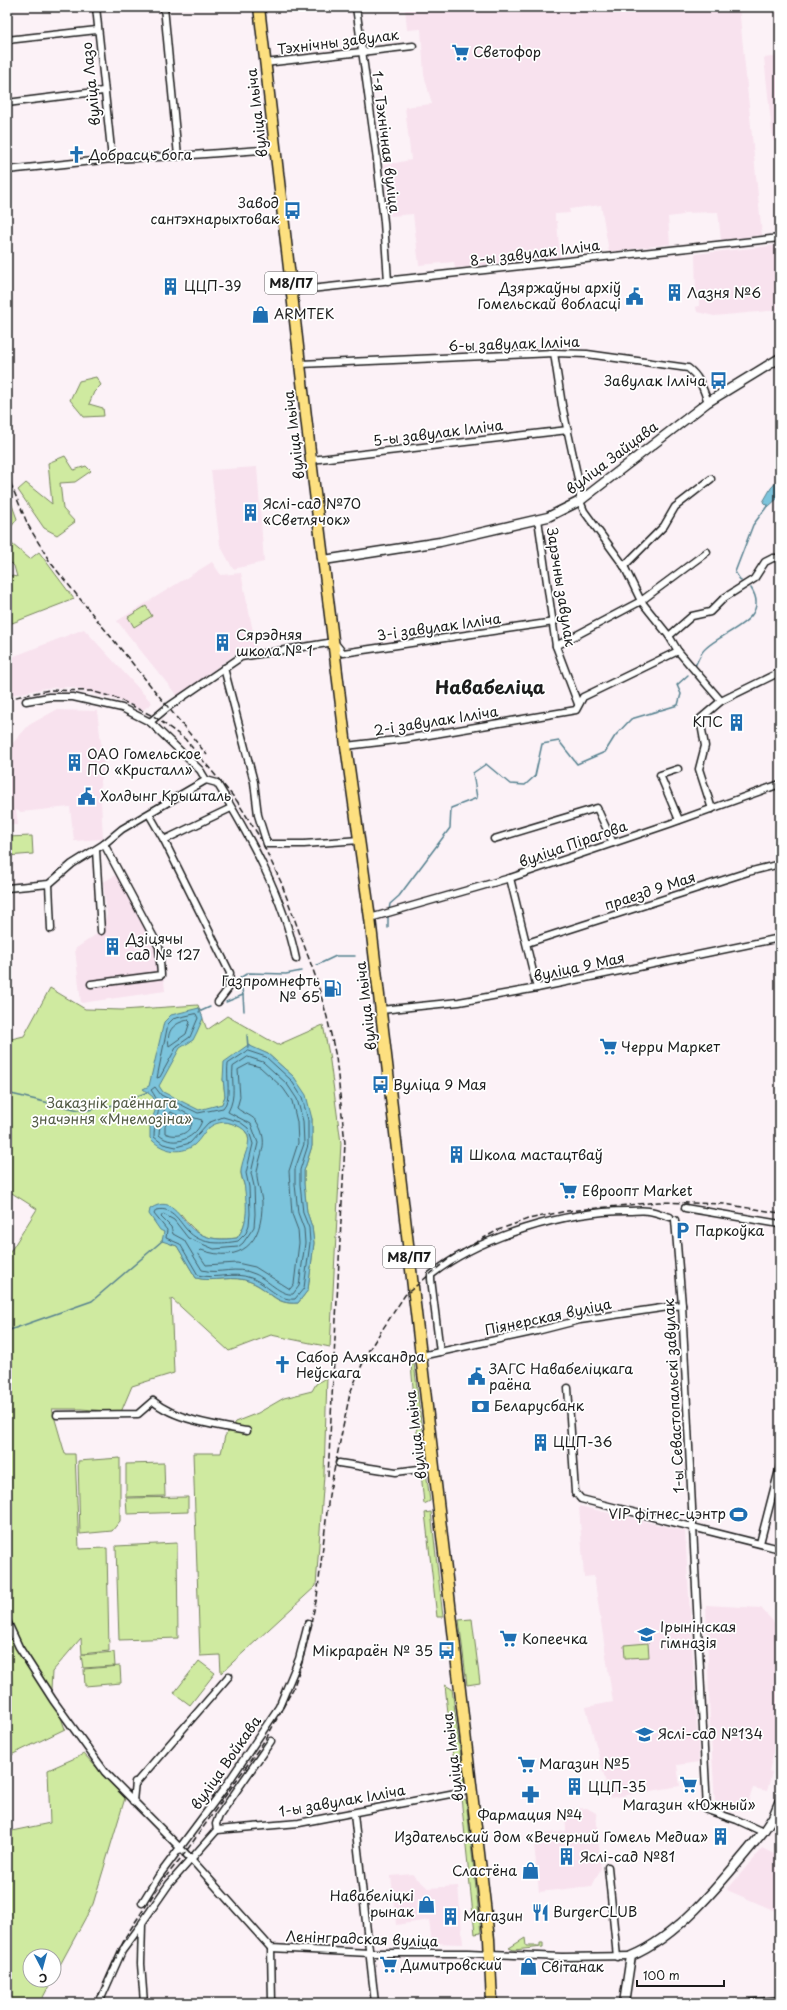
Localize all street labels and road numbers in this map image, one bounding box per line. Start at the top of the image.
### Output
street label: Тэхнічны завулак [276,24,401,59]
street label: вуліца Лазо [76,41,105,127]
street label: вуліца Ільіча [241,67,272,159]
street label: 1-я Тэхнічная вуліца [367,70,406,215]
street label: 8-ы завулак Ілліча [469,234,601,271]
road number: М8/П7 [265,272,317,294]
street label: 6-ы завулак Ілліча [448,331,581,356]
street label: вуліца Ільіча [278,389,309,481]
street label: 5-ы завулак Ілліча [372,414,505,451]
street label: вуліца Зайцава [561,416,662,499]
street label: Зарэчны завулак [542,526,581,649]
street label: 3-і завулак Ілліча [376,607,503,646]
street label: 2-і завулак Ілліча [372,700,500,741]
street label: вуліца Пірагова [516,815,630,872]
street label: праезд 9 Мая [602,866,698,915]
street label: вуліца 9 Мая [531,947,626,986]
street label: вуліца Ільіча [350,960,381,1052]
road number: М8/П7 [383,1246,435,1268]
street label: Піянерская вуліца [483,1293,614,1340]
street label: 1-ы Севастопальскі завулак [658,1298,689,1494]
street label: вуліца Ільіча [400,1389,431,1481]
street label: вуліца Войкава [185,1711,266,1814]
street label: вуліца Ільіча [437,1711,468,1803]
street label: 1-ы завулак Ілліча [277,1779,407,1822]
street label: Ленінградская вуліца [285,1925,439,1952]

